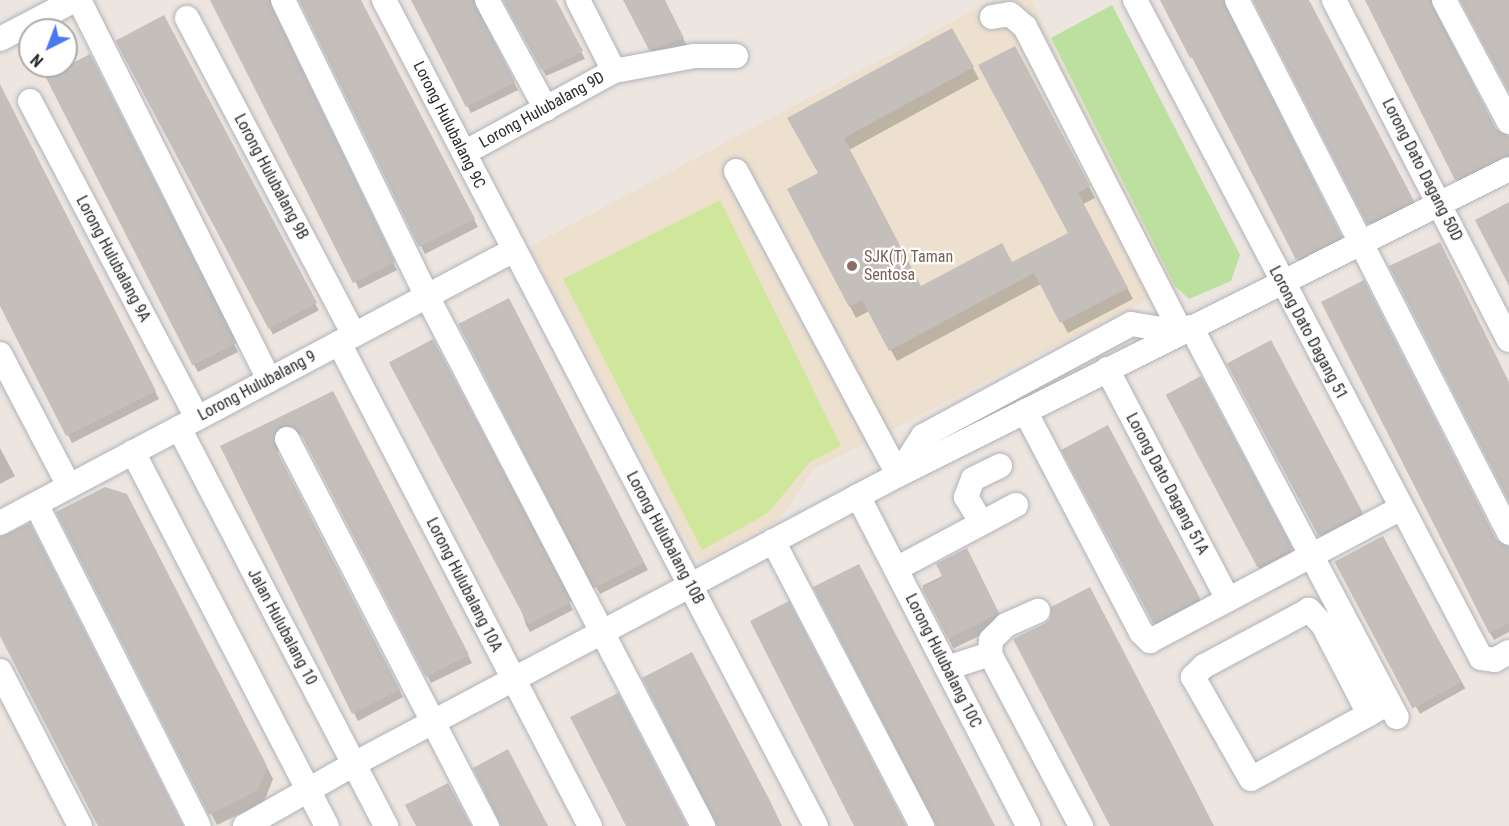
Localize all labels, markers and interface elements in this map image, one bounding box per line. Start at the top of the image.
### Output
north arrow [18,18,78,78]
text: N [27,50,47,71]
street label: Lorong Hulubalang 9C [409,58,489,192]
street label: Lorong Hulubalang 9D [476,68,608,152]
street label: Lorong Dato Dagang 50D [1378,96,1466,244]
street label: Lorong Hulubalang 9B [230,111,312,243]
street label: Lorong Hulubalang 9A [72,193,154,325]
place label: SJK(T) Taman Sentosa [864,247,953,285]
marker: SJK(T) Taman Sentosa [845,259,859,273]
street label: Lorong Dato Dagang 51 [1265,263,1351,403]
street label: Lorong Hulubalang 9 [195,347,319,425]
street label: Lorong Dato Dagang 51A [1122,410,1212,558]
street label: Lorong Hulubalang 10B [622,468,708,608]
street label: Lorong Hulubalang 10A [422,515,506,655]
street label: Jalan Hulubalang 10 [243,565,321,689]
street label: Lorong Hulubalang 10C [901,591,985,731]

